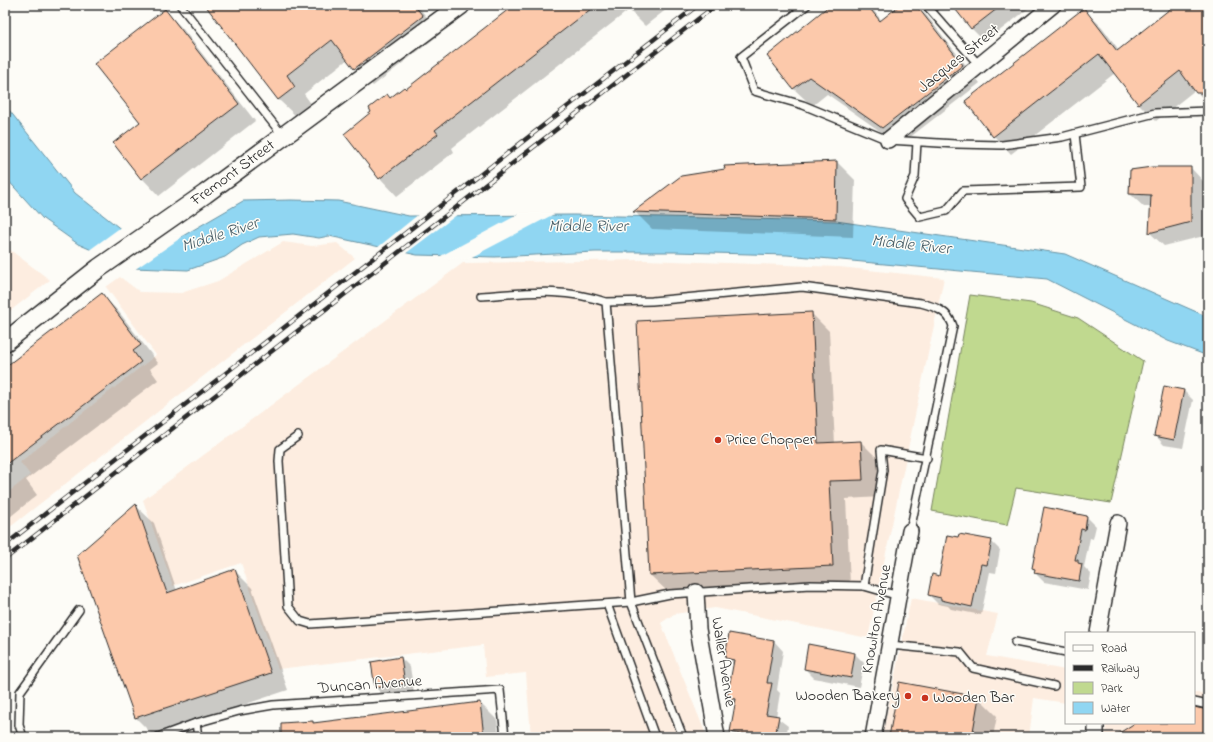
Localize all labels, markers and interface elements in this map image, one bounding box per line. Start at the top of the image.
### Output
street label: Jacques Street [913,18,1005,99]
street label: Fremont Street [185,134,281,213]
water label: Middle River [178,210,264,259]
water label: Middle River [548,214,631,239]
water label: Middle River [870,228,955,262]
place label: Price Chopper [726,428,815,452]
marker: Price Chopper [713,435,723,445]
street label: Knowlton Avenue [856,562,899,675]
street label: Waller Avenue [704,615,742,709]
legend [1065,632,1195,724]
text: Road [1101,640,1127,658]
text: Railway [1101,660,1140,679]
street label: Duncan Avenue [316,669,424,701]
text: Park [1101,680,1123,698]
place label: Wooden Bakery [795,684,900,708]
place label: Wooden Bar [933,686,1014,710]
marker: Wooden Bakery [903,691,913,701]
marker: Wooden Bar [920,693,930,703]
text: Water [1101,700,1130,718]

